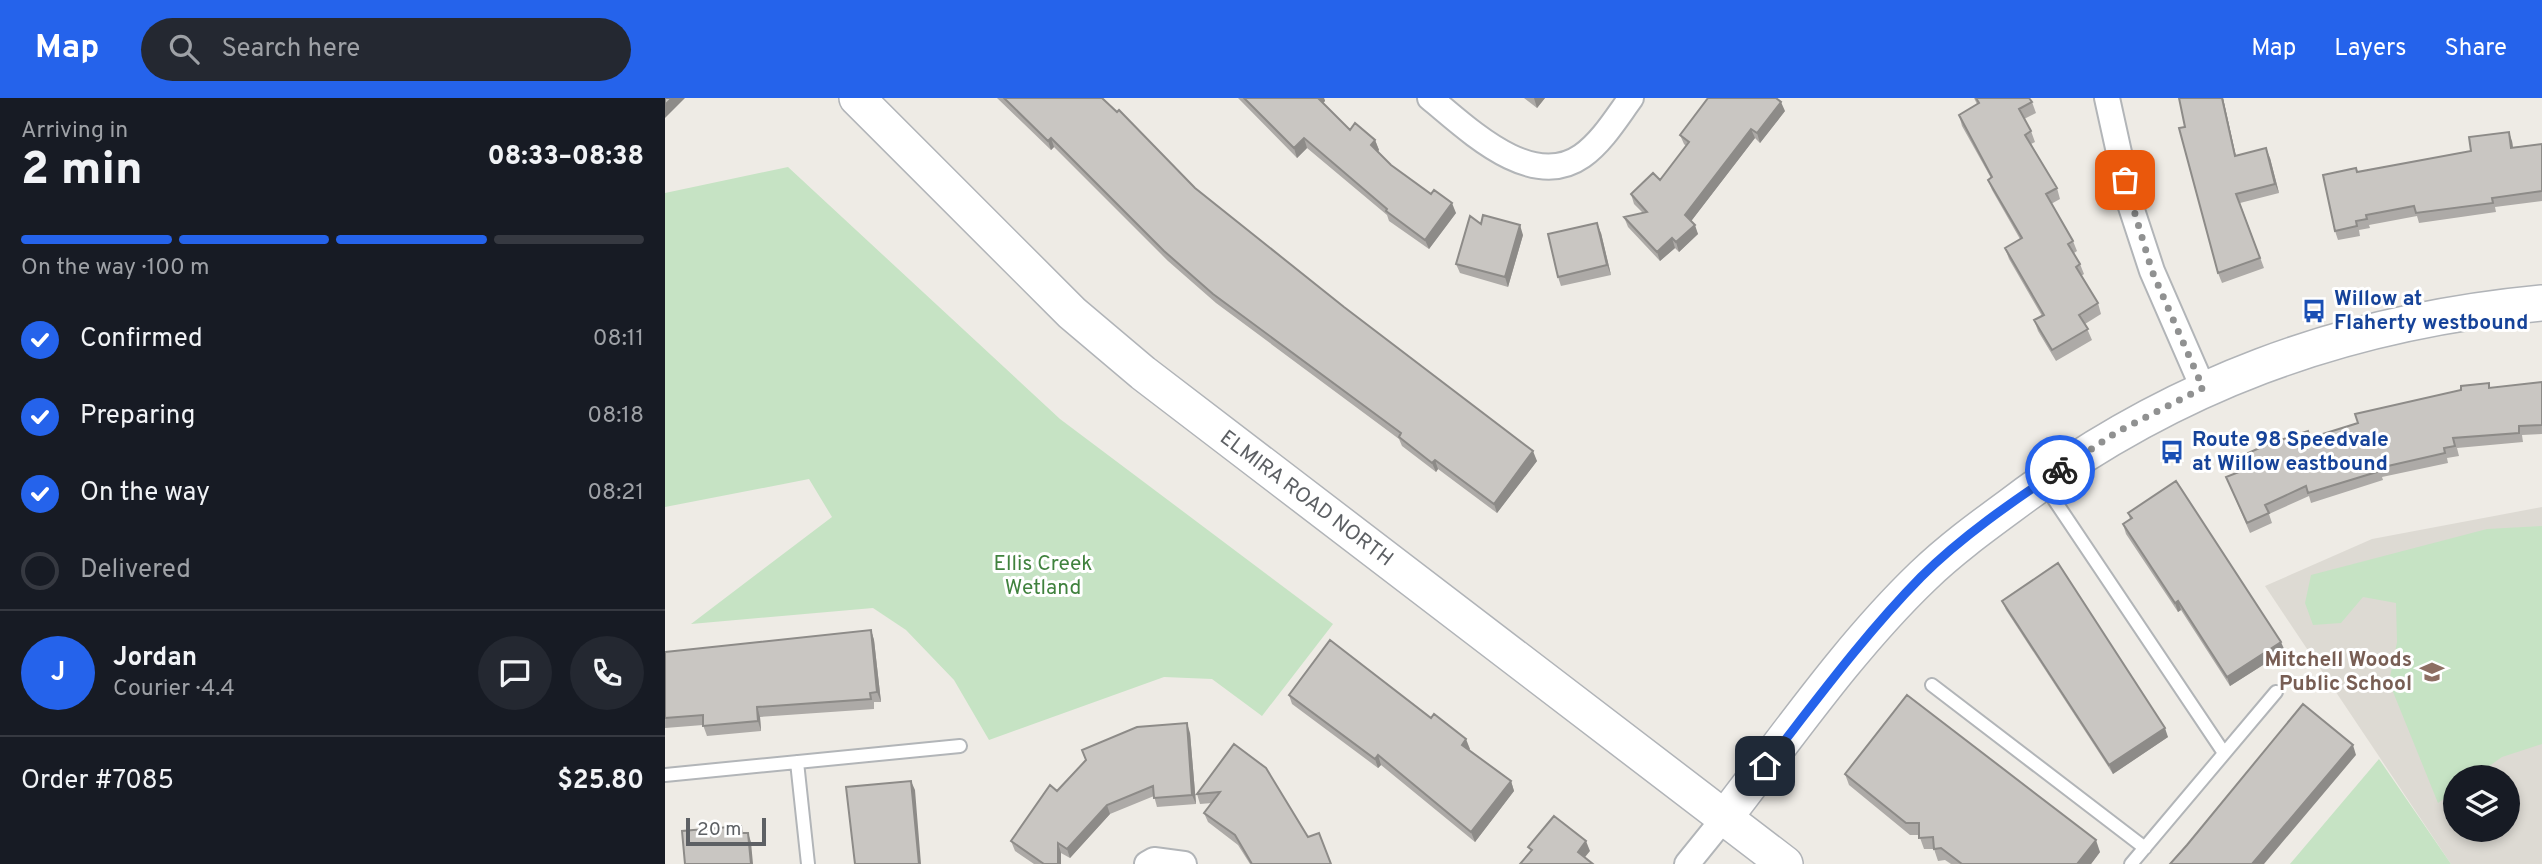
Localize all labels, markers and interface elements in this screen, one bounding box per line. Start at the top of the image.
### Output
search box [141,18,631,81]
text: Map [35,28,99,70]
icon: search [165,30,203,68]
text: Search here [221,33,360,66]
text: Map [2251,34,2296,64]
text: Layers [2334,34,2406,64]
text: Share [2444,34,2507,64]
text: Arriving in [21,117,128,146]
text: 08:33–08:38 [488,141,644,174]
text: 2 min [21,142,143,201]
pin [2095,150,2155,210]
icon: bag [2106,161,2144,199]
text: On the way · 100 m [21,254,210,283]
place label: Willow at Flaherty westbound [2334,286,2528,337]
bus stop icon: Willow at Flaherty westbound [2300,297,2328,325]
icon: check [21,321,59,359]
text: Confirmed [80,323,203,356]
text: 08:11 [593,325,644,354]
icon: check [21,398,59,436]
text: Preparing [80,400,195,433]
text: 08:18 [587,402,644,431]
street label: ELMIRA ROAD NORTH [1214,425,1398,573]
place label: Route 98 Speedvale at Willow eastbound [2192,427,2389,478]
courier [2025,435,2095,505]
bus stop icon: Route 98 Speedvale at Willow eastbound [2158,438,2186,466]
icon: bike [2041,451,2079,489]
icon: check [21,475,59,513]
text: On the way [80,477,210,510]
text: 08:21 [587,479,644,508]
park label: Ellis Creek Wetland [993,551,1093,602]
text: Delivered [80,554,191,587]
button: chat [478,636,552,710]
button: phone [570,636,644,710]
text: Jordan [113,642,197,675]
place label: Mitchell Woods Public School [2264,647,2412,698]
text: J [51,657,65,690]
school or university icon: Mitchell Woods Public School [2418,658,2446,686]
text: Courier · 4.4 [113,675,235,704]
pin [1735,736,1795,796]
icon: home [1746,747,1784,785]
text: Order #7085 [21,765,174,798]
text: $25.80 [557,765,644,798]
map controls [2443,765,2520,842]
button: layers [2443,765,2520,842]
scale bar [686,815,767,847]
text: 20 m [697,818,741,842]

